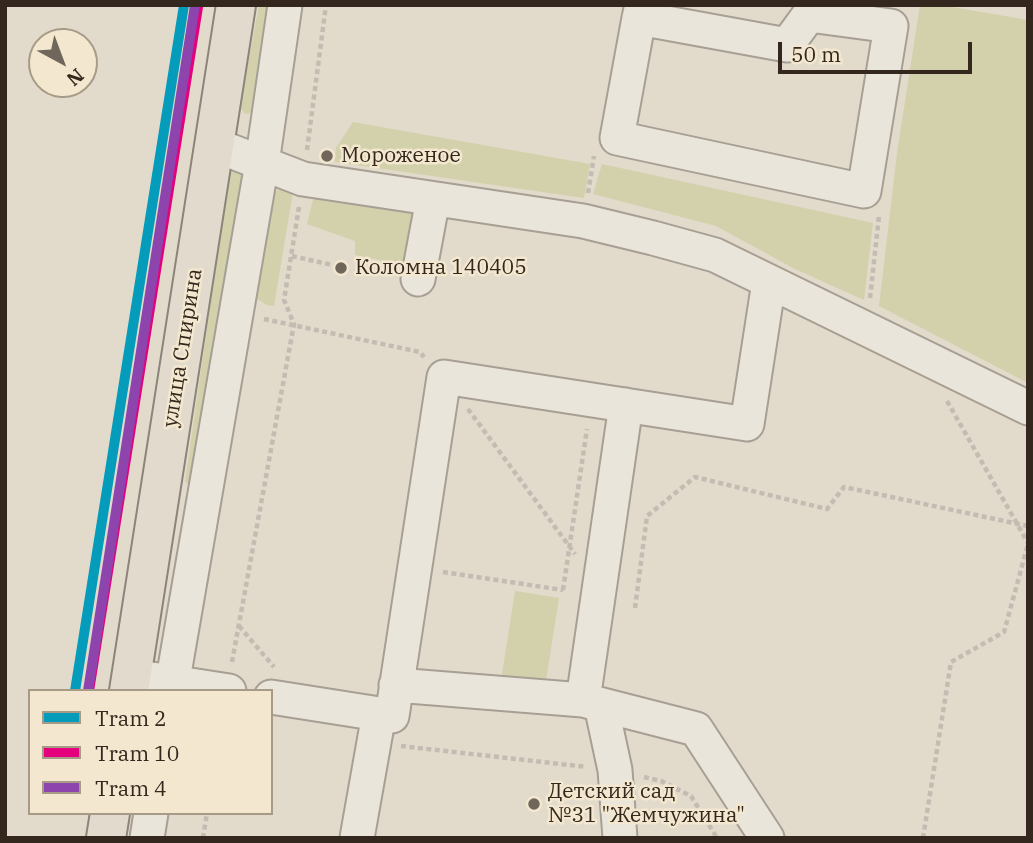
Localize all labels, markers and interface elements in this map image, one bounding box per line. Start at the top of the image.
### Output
north arrow [28,28,98,98]
scale bar [781,28,975,72]
text: 50 m [791,40,841,68]
text: N [62,63,89,91]
place label: Мороженое [341,143,461,169]
marker: Мороженое [319,148,335,164]
place label: Коломна 140405 [355,255,527,281]
marker: Коломна 140405 [333,260,349,276]
street label: улица Спирина [158,267,208,429]
legend [28,689,273,815]
text: Tram 2 [95,704,167,732]
text: Tram 10 [95,739,179,767]
text: Tram 4 [95,774,167,802]
place label: Детский сад №31 "Жемчужина" [548,779,745,829]
marker: Детский сад №31 "Жемчужина" [526,796,542,812]

